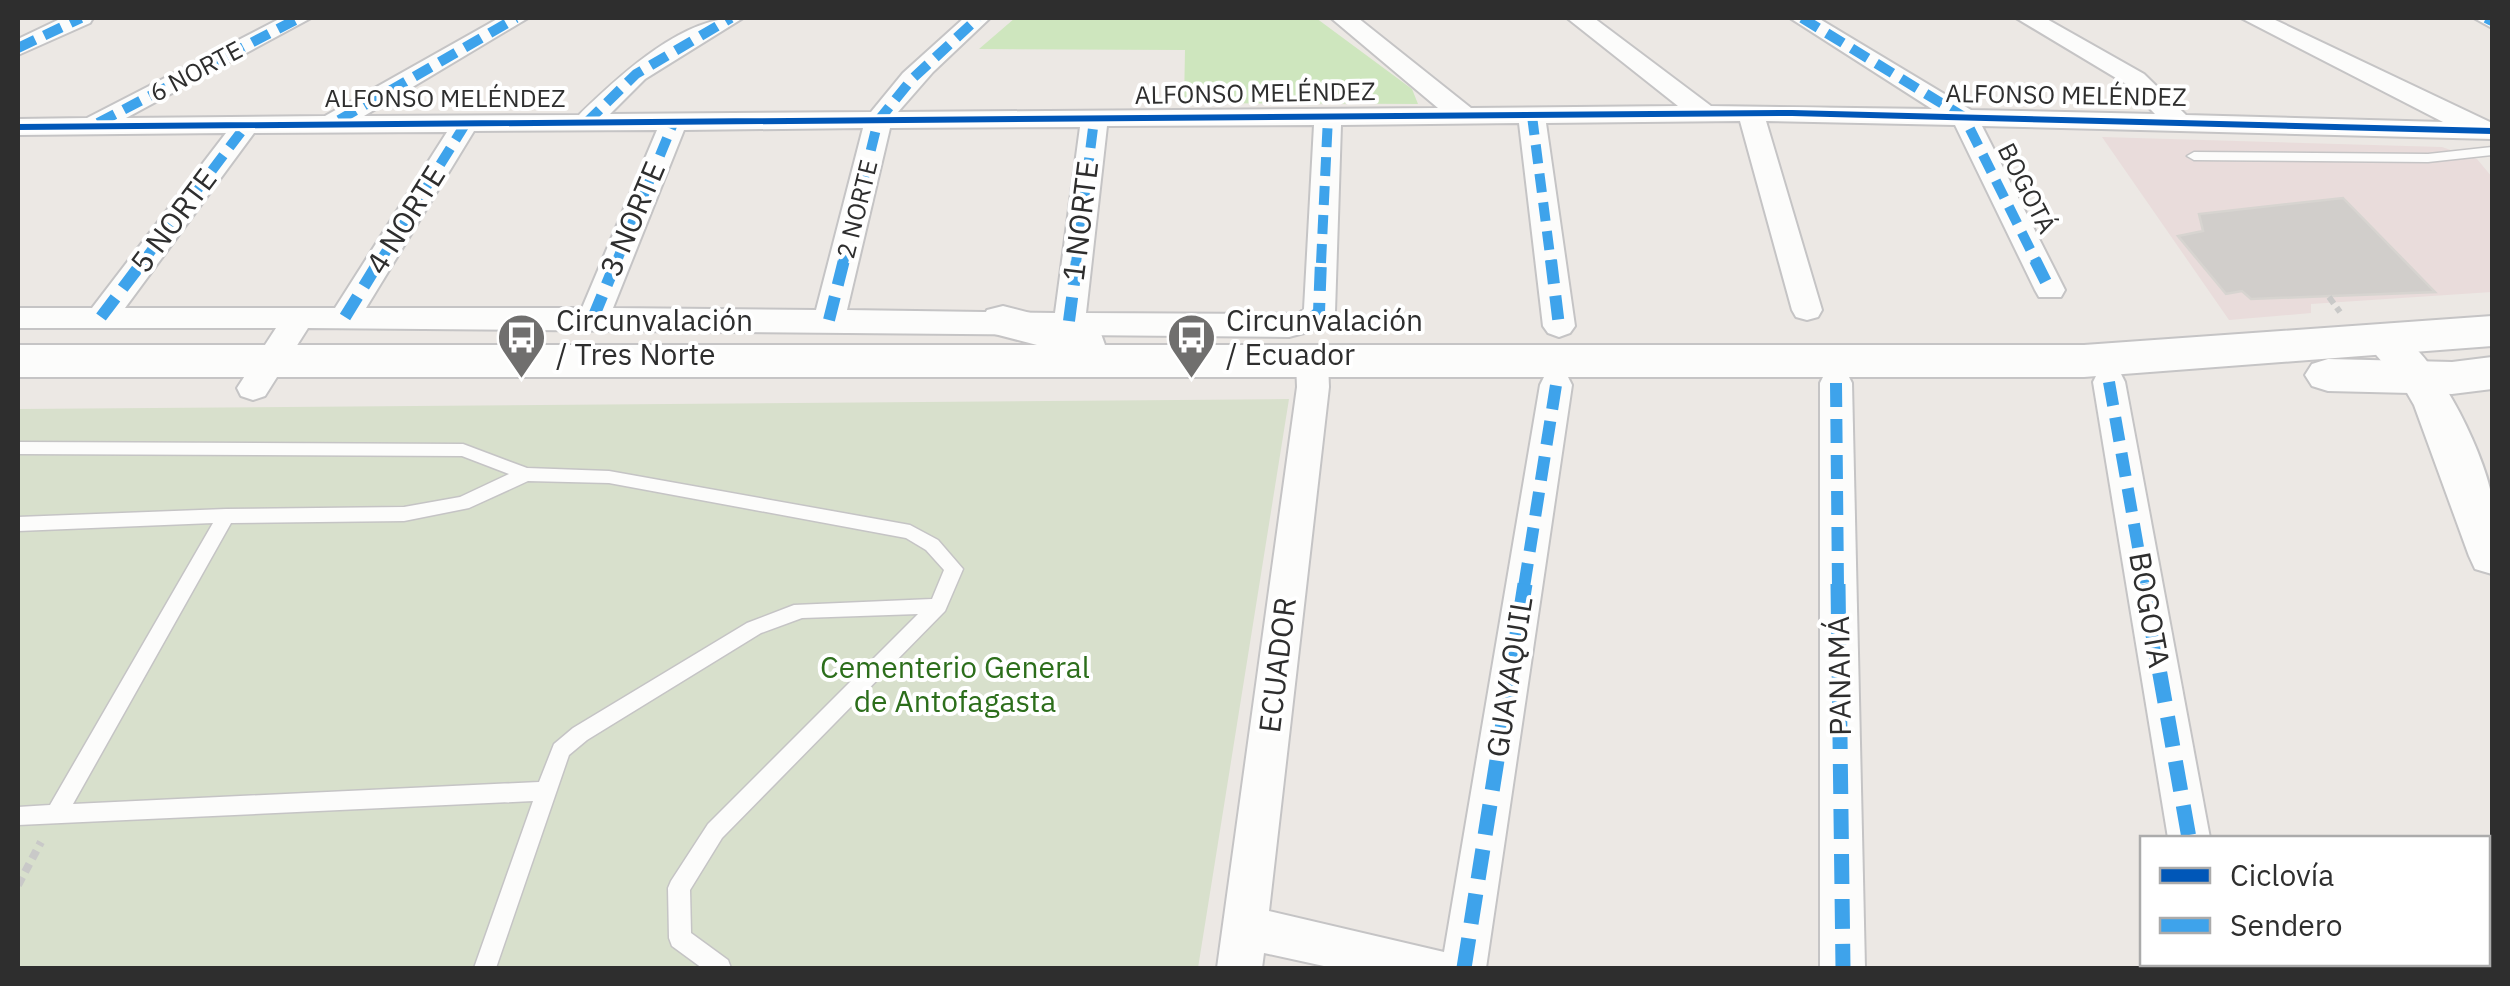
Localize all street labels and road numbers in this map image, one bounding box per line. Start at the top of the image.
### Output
street label: 6 NORTE [144,32,248,109]
street label: ALFONSO MELÉNDEZ [1134,74,1376,111]
street label: ALFONSO MELÉNDEZ [1945,76,2187,113]
street label: ALFONSO MELÉNDEZ [324,81,566,114]
street label: BOGOTÁ [1991,137,2064,239]
street label: 3 NORTE [590,155,673,282]
street label: 2 NORTE [828,156,885,262]
street label: 4 NORTE [356,158,453,281]
street label: 1 NORTE [1053,159,1106,283]
street label: 5 NORTE [121,160,225,280]
street label: BOGOTA [2121,549,2180,671]
street label: GUAYAQUIL [1477,594,1540,760]
street label: ECUADOR [1249,595,1304,735]
street label: PANAMÁ [1818,616,1859,736]

